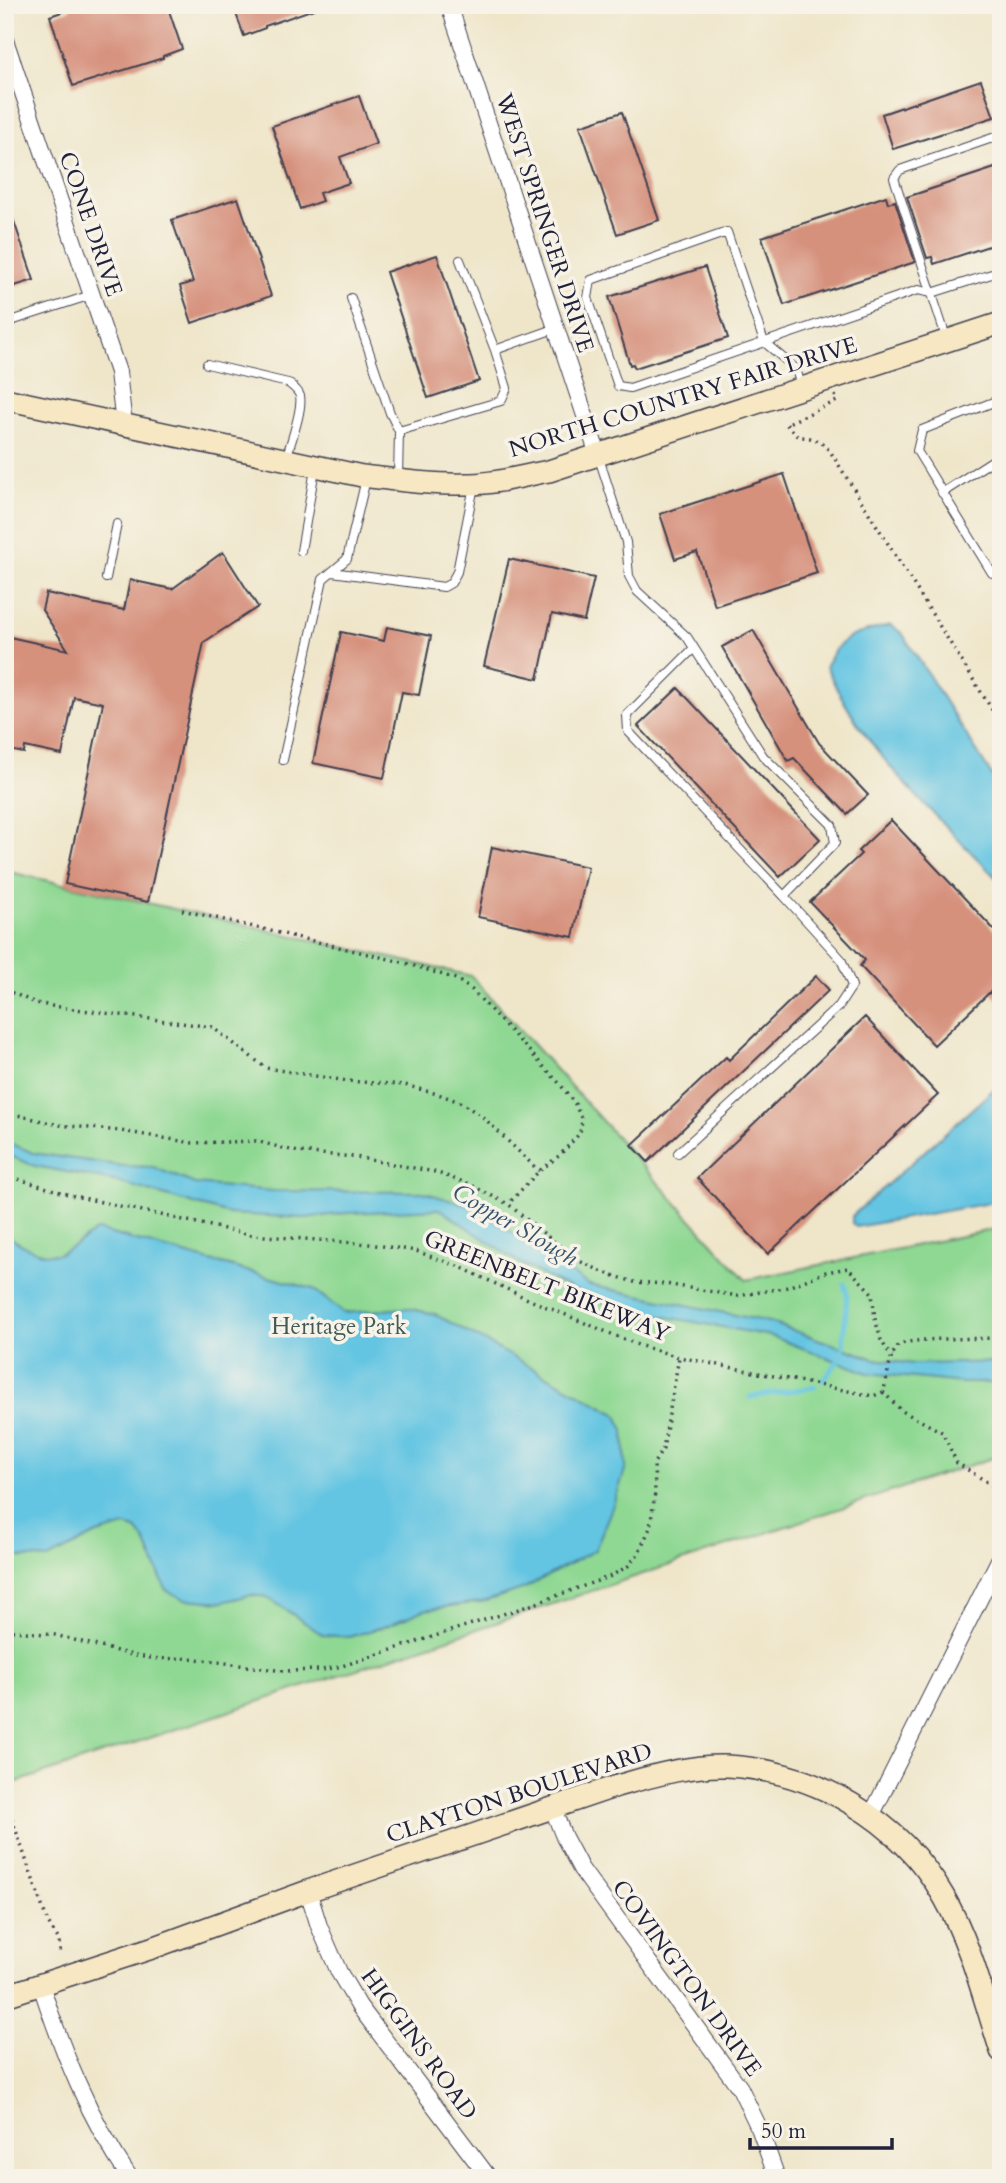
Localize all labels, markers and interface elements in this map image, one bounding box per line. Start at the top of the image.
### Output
street label: WEST SPRINGER DRIVE [488,88,602,357]
street label: CONE DRIVE [52,148,130,300]
street label: NORTH COUNTRY FAIR DRIVE [505,329,861,465]
water label: Copper Slough [446,1176,584,1275]
street label: GREENBELT BIKEWAY [419,1222,675,1350]
park label: Heritage Park [271,1311,407,1342]
street label: CLAYTON BOULEVARD [382,1735,656,1851]
street label: COVINGTON DRIVE [605,1873,769,2083]
street label: HIGGINS ROAD [354,1962,484,2126]
scale bar [750,2106,892,2150]
text: 50 m [761,2117,806,2146]

